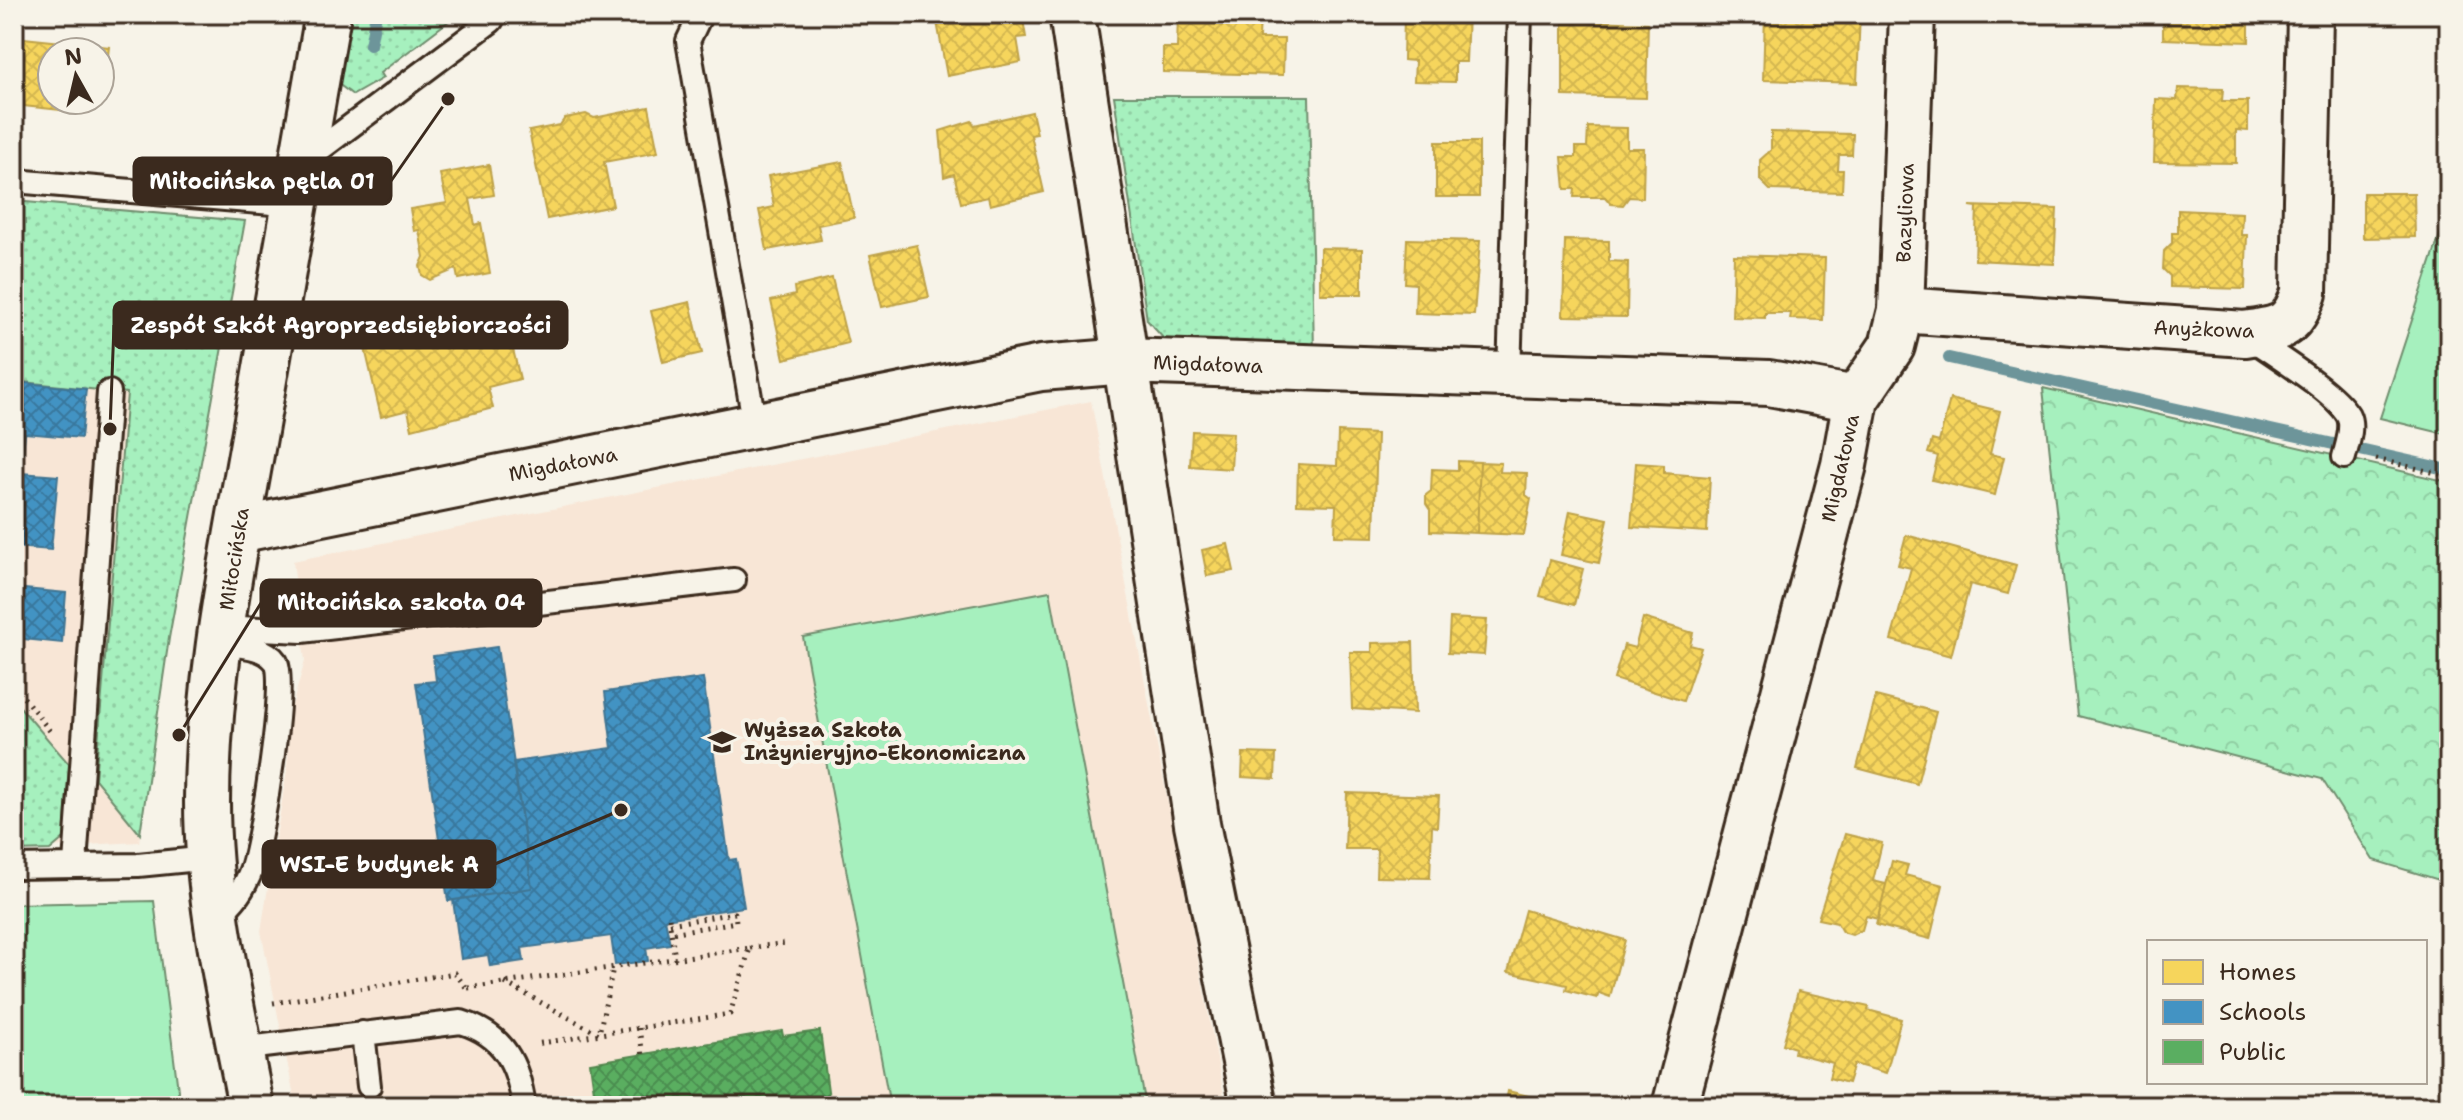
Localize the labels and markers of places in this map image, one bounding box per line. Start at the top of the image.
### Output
callout: Miłocińska pętla 01 [134,158,391,204]
callout: Zespół Szkół Agroprzedsiębiorczości [114,302,567,348]
callout: Miłocińska szkoła 04 [261,580,541,626]
place label: Wyższa Szkoła Inżynieryjno-Ekonomiczna [744,717,1026,766]
school or university icon: Wyższa Szkoła Inżynieryjno-Ekonomiczna [707,727,737,757]
callout: WSI-E budynek A [263,841,495,887]

